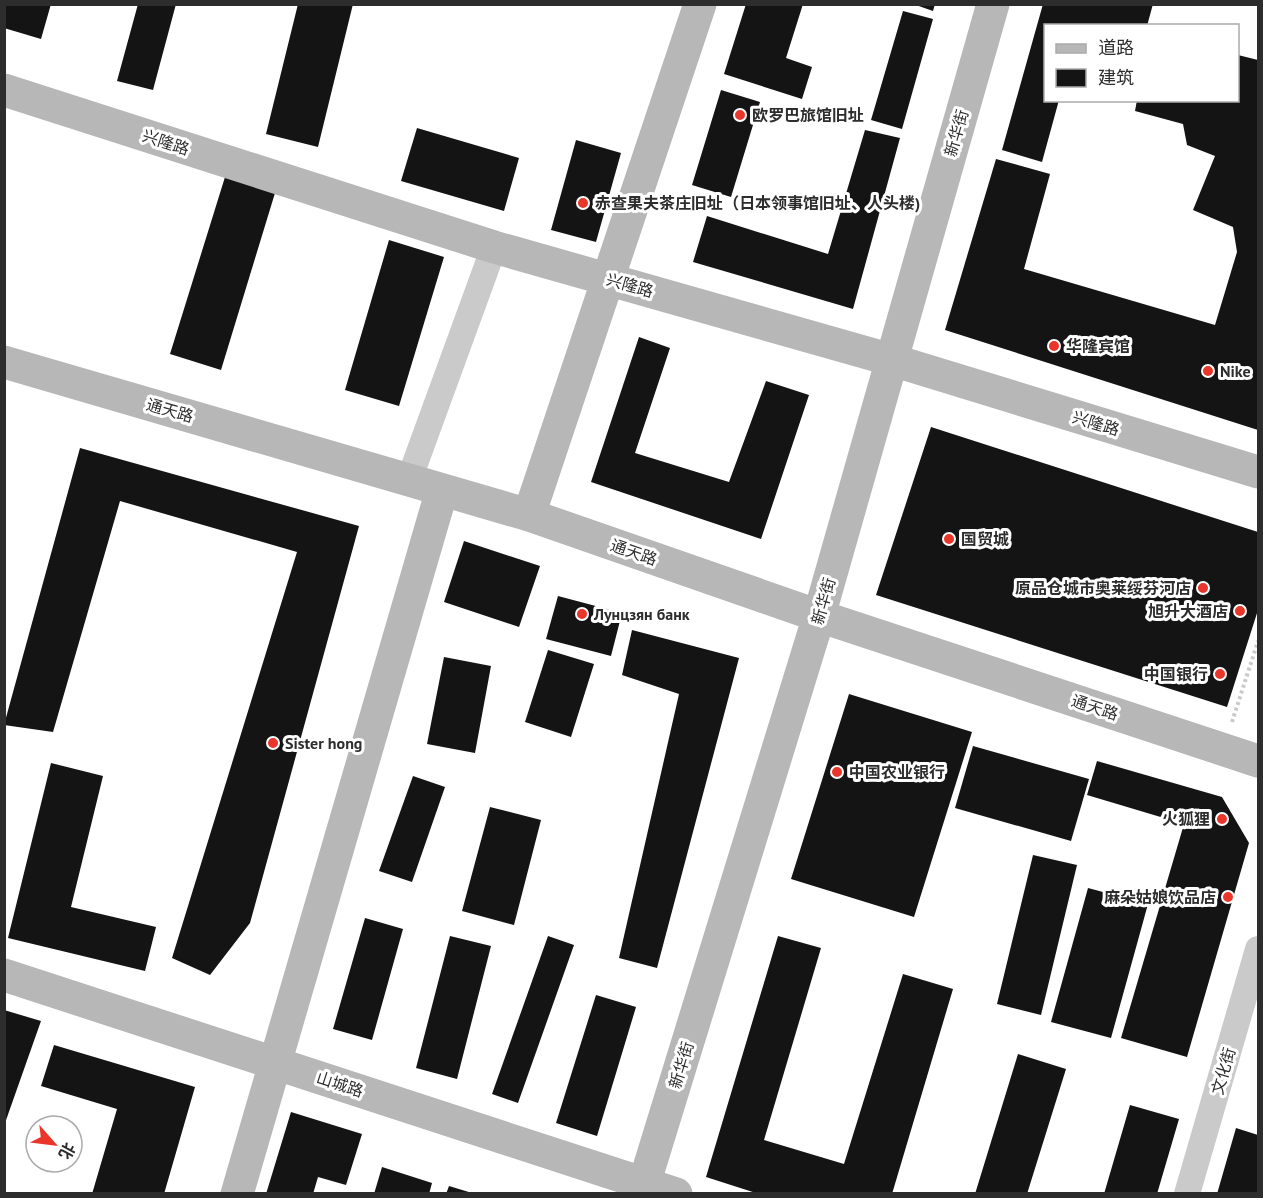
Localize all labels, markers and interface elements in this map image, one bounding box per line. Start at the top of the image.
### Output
legend [1044,24,1239,102]
text: 道路 [1098,36,1134,59]
text: 建筑 [1098,66,1134,89]
place label: 欧罗巴旅馆旧址 [752,105,864,125]
street label: 新华街 [940,107,972,159]
marker: 欧罗巴旅馆旧址 [733,108,747,122]
street label: 兴隆路 [140,125,192,159]
place label: 赤查果夫茶庄旧址（日本领事馆旧址、人头楼) [595,193,920,213]
marker: 赤查果夫茶庄旧址（日本领事馆旧址、人头楼) [576,196,590,210]
street label: 兴隆路 [604,269,656,301]
place label: 华隆宾馆 [1066,336,1130,356]
marker: 华隆宾馆 [1047,339,1061,353]
place label: Nike [1220,361,1251,381]
marker: Nike [1201,364,1215,378]
street label: 通天路 [144,394,196,426]
street label: 兴隆路 [1070,406,1122,440]
place label: 国贸城 [961,529,1009,549]
marker: 国贸城 [942,532,956,546]
street label: 通天路 [608,535,660,569]
street label: 新华街 [807,575,839,627]
place label: 原品仓城市奥莱绥芬河店 [1015,578,1191,598]
marker: 原品仓城市奥莱绥芬河店 [1196,581,1210,595]
place label: 旭升大酒店 [1148,601,1228,621]
place label: Лунцзян банк [593,604,690,624]
marker: 旭升大酒店 [1233,604,1247,618]
marker: Лунцзян банк [575,607,589,621]
place label: 中国银行 [1144,664,1208,684]
marker: 中国银行 [1213,667,1227,681]
street label: 通天路 [1069,690,1121,724]
place label: Sister hong [285,733,362,753]
marker: Sister hong [266,736,280,750]
place label: 中国农业银行 [849,762,945,782]
marker: 中国农业银行 [830,765,844,779]
place label: 火狐狸 [1162,809,1210,829]
marker: 火狐狸 [1215,812,1229,826]
place label: 麻朵姑娘饮品店 [1104,887,1216,907]
marker: 麻朵姑娘饮品店 [1221,890,1235,904]
street label: 新华街 [664,1039,698,1091]
street label: 文化街 [1207,1045,1239,1097]
street label: 山城路 [314,1067,366,1101]
north arrow [24,1114,84,1174]
text: 北 [55,1139,80,1163]

